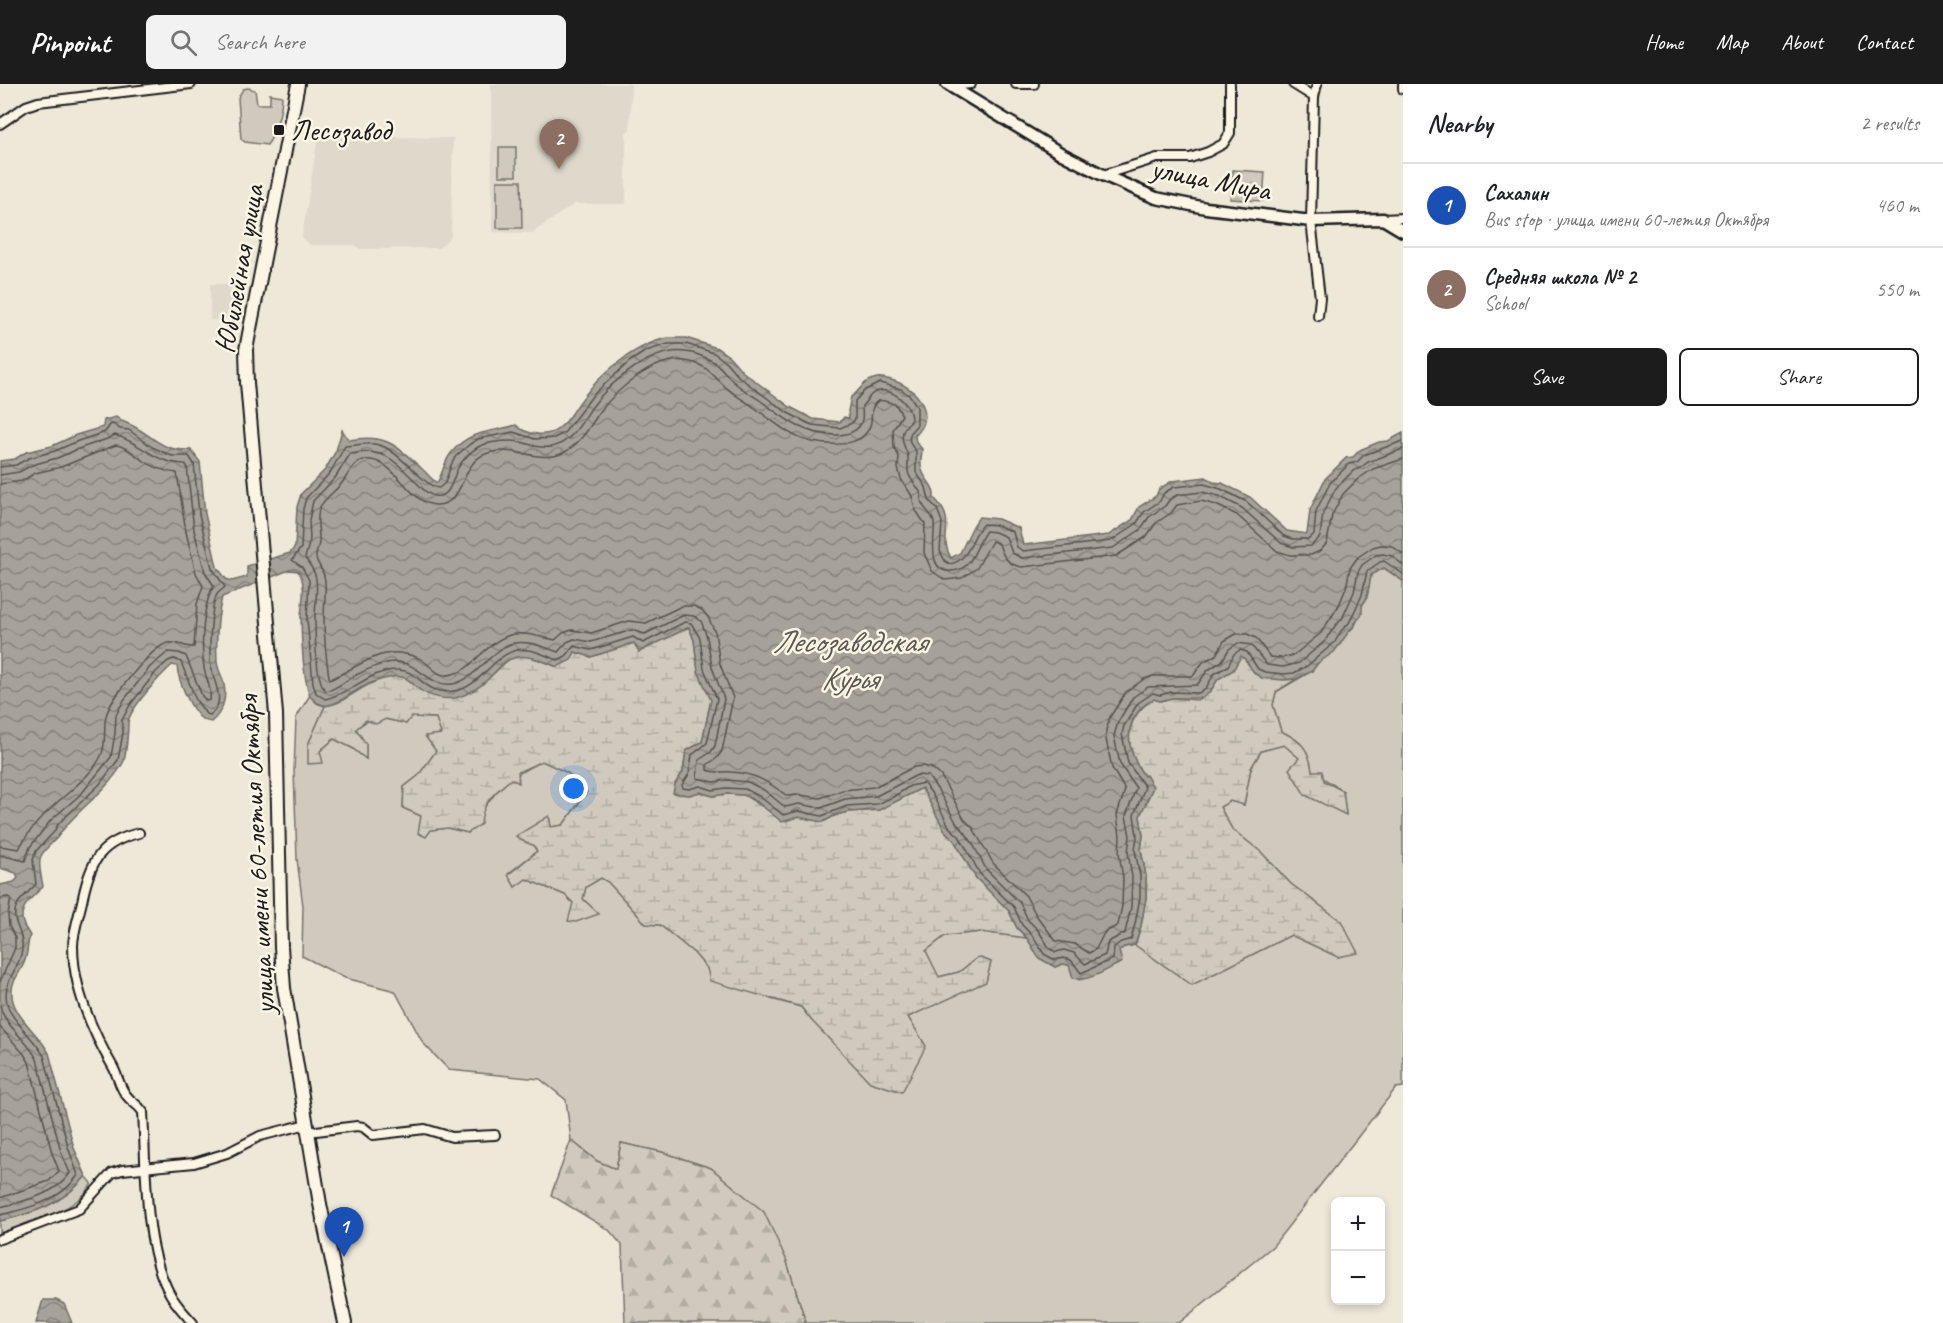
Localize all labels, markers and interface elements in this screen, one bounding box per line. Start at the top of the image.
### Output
search box [146,15,566,69]
text: Pinpoint [30,25,110,60]
icon: search [167,26,200,59]
text: Search here [215,28,305,56]
text: Home [1645,29,1683,55]
text: Map [1716,29,1748,55]
text: About [1781,29,1823,55]
text: Contact [1856,29,1913,55]
text: Nearby [1427,107,1492,140]
place label: Лесозавод [291,111,393,149]
text: 2 results [1860,111,1919,136]
pin: 2 [540,120,578,169]
marker: Лесозавод [272,123,286,137]
street label: улица Мира [1146,148,1276,210]
text: Сахалин [1484,179,1548,207]
street label: Юбилейная улица [206,180,273,356]
text: 1 [1442,193,1451,218]
text: 460 m [1876,193,1919,218]
text: Bus stop · улица имени 60-летия Октября [1484,207,1768,232]
text: Средняя школа № 2 [1484,263,1636,291]
text: 2 [1442,277,1451,302]
text: 550 m [1876,277,1919,302]
text: School [1484,291,1527,316]
button: Save [1427,348,1667,406]
button: Share [1679,348,1919,406]
water label: Лесозаводская Курья [772,621,931,699]
street label: улица имени 60-летия Октября [229,692,283,1017]
your location [559,774,588,803]
map controls [1331,1197,1385,1305]
button: + [1331,1197,1385,1251]
pin: 1 [324,1208,364,1257]
button: − [1331,1251,1385,1305]

